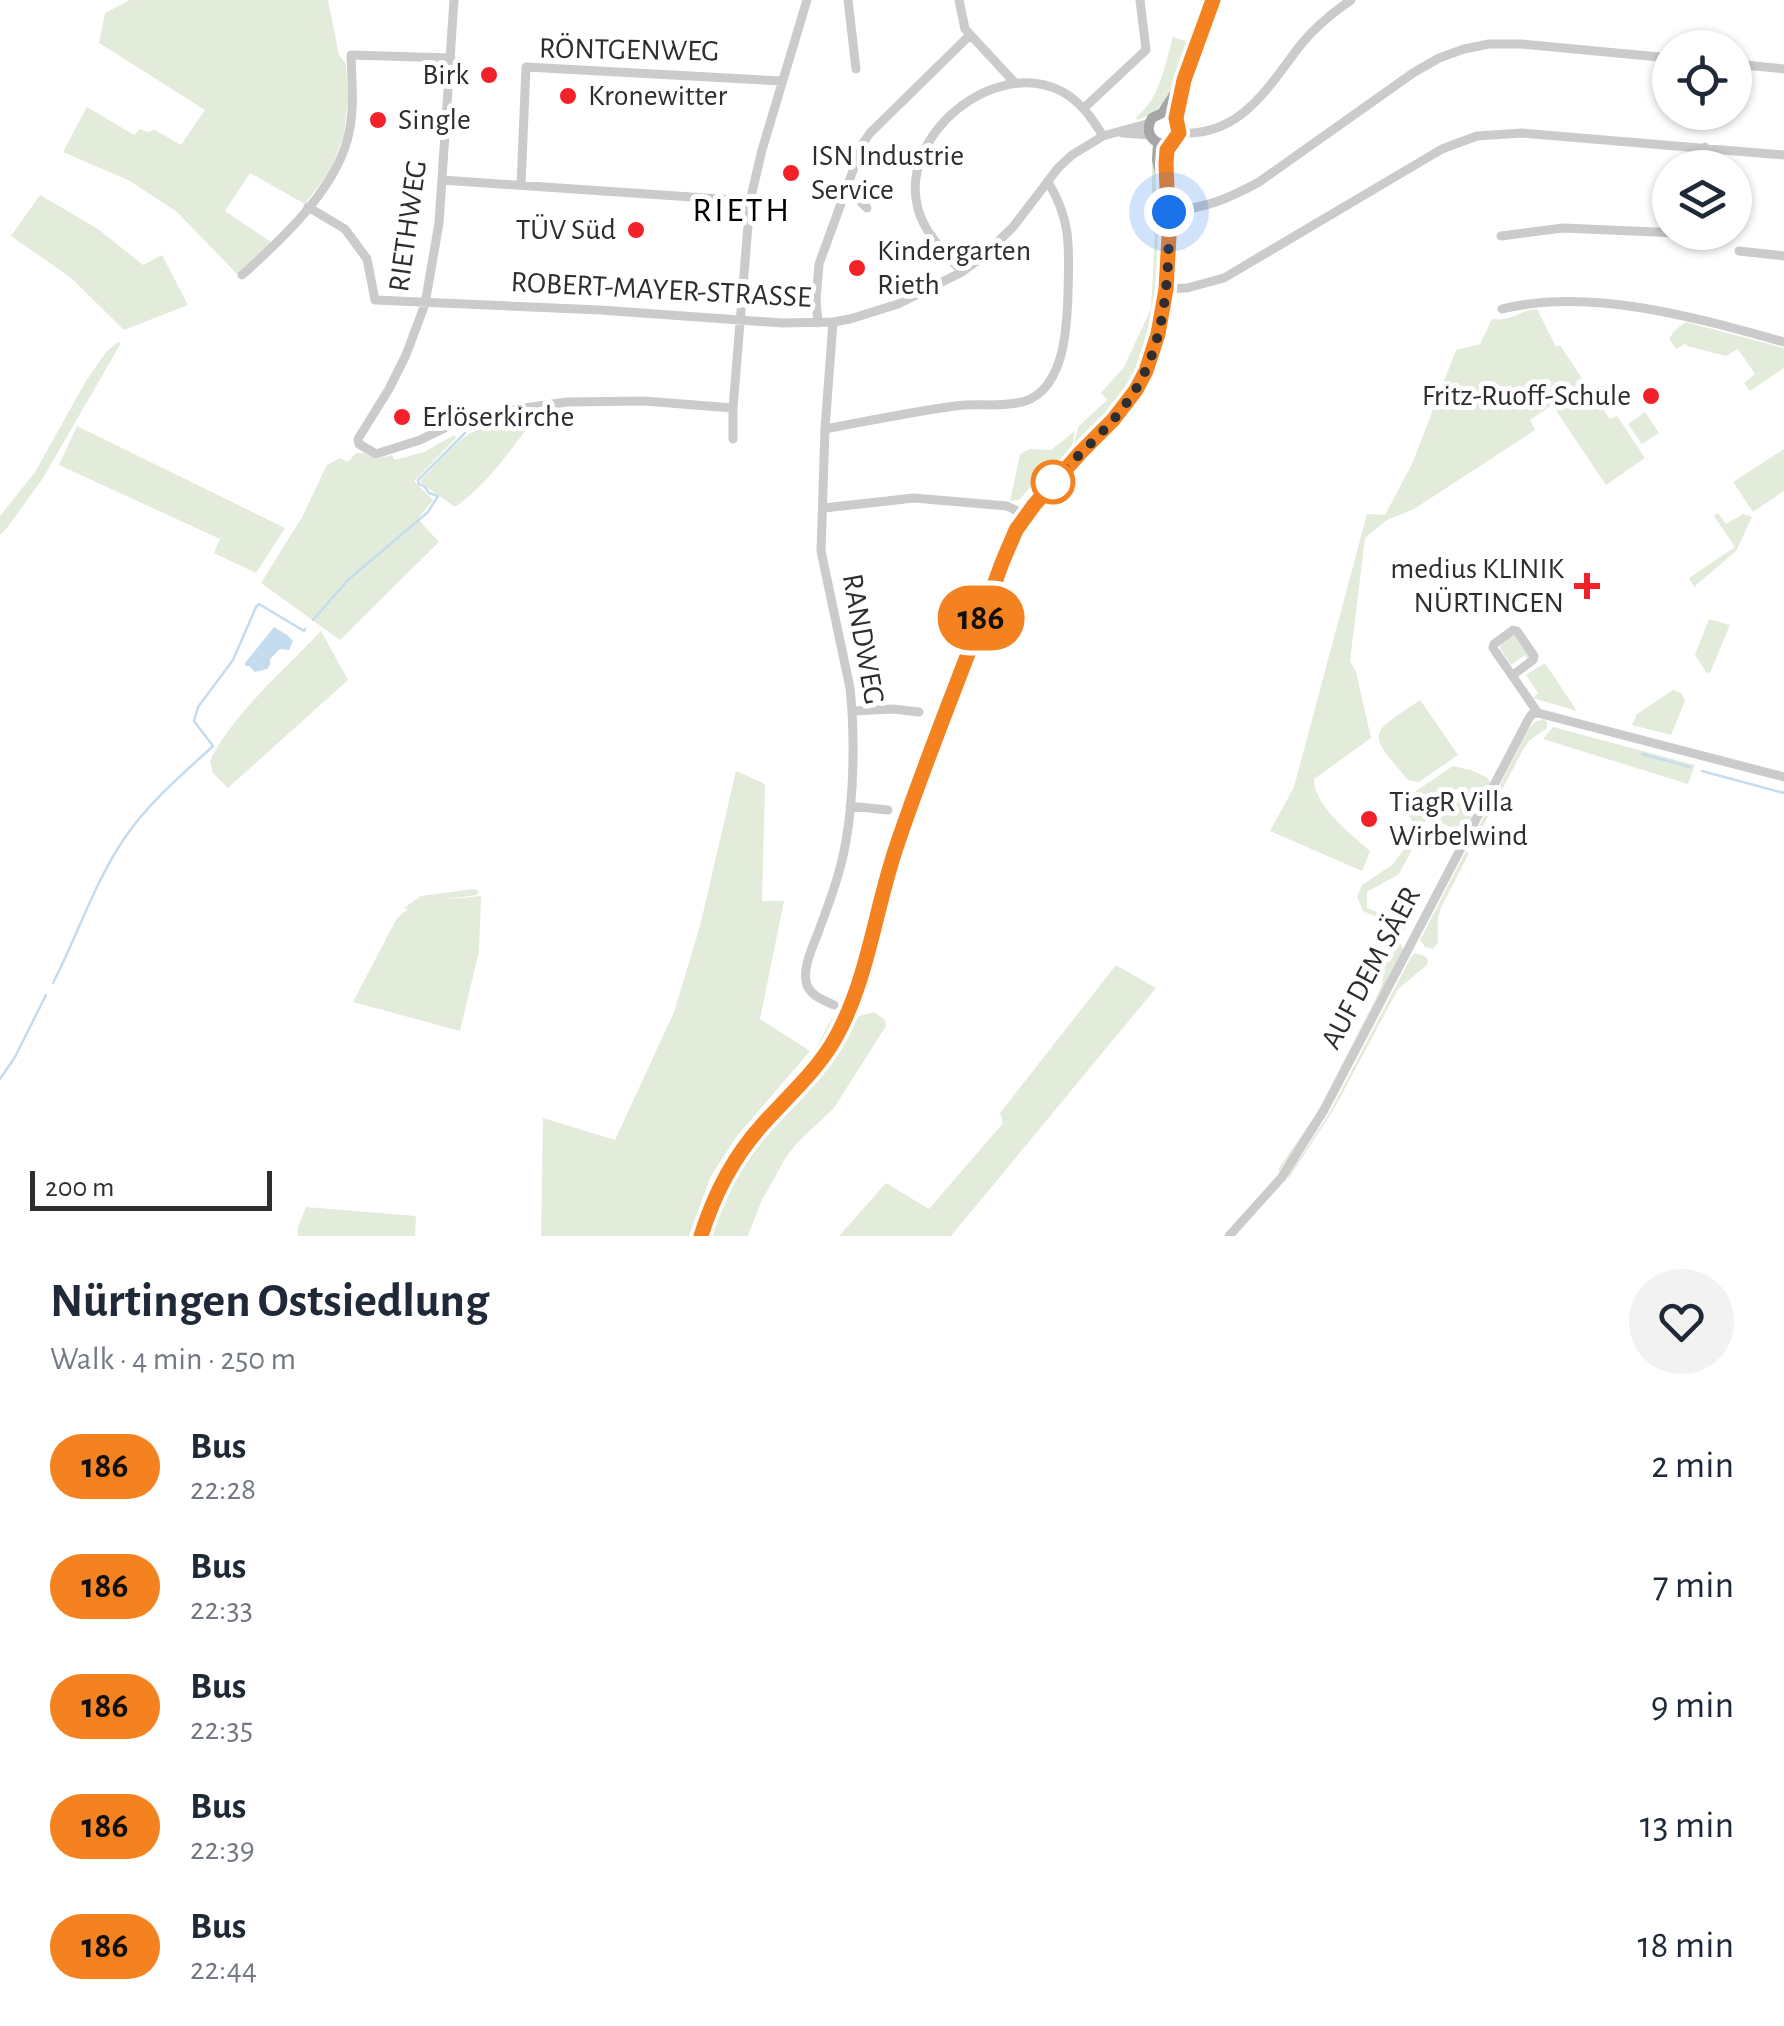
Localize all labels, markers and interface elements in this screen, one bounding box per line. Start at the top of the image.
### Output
map controls [1652,30,1752,250]
button: locate [1652,30,1752,130]
street label: RÖNTGENWEG [539,32,719,67]
place label: Birk [422,60,469,90]
marker: Birk [478,64,500,86]
place label: Kronewitter [588,81,728,111]
marker: Kronewitter [557,85,579,107]
place label: Single [398,105,471,135]
marker: Single [367,109,389,131]
place label: ISN Industrie Service [811,141,964,205]
button: layers [1652,150,1752,250]
street label: RIETHWEG [384,158,432,294]
marker: ISN Industrie Service [780,162,802,184]
your location [1144,187,1194,237]
district label: RIETH [692,193,792,228]
place label: TÜV Süd [516,214,616,245]
marker: TÜV Süd [625,219,647,241]
place label: Kindergarten Rieth [877,236,1031,300]
marker: Kindergarten Rieth [846,257,868,279]
street label: ROBERT-MAYER-STRASSE [510,267,812,313]
place label: Fritz-Ruoff-Schule [1422,381,1631,411]
marker: Fritz-Ruoff-Schule [1640,385,1662,407]
place label: Erlöserkirche [422,402,574,432]
marker: Erlöserkirche [391,406,413,428]
unlabelled marker [1032,461,1074,503]
place label: medius KLINIK NÜRTINGEN [1390,554,1565,618]
street label: RANDWEG [837,571,889,707]
marker: medius KLINIK NÜRTINGEN [1574,573,1600,599]
line badge: 186 [924,586,1038,650]
text: 186 [958,601,1004,636]
place label: TiagR Villa Wirbelwind [1389,787,1528,851]
marker: TiagR Villa Wirbelwind [1358,808,1380,830]
street label: AUF DEM SÄER [1315,882,1426,1054]
scale bar [30,1166,272,1210]
text: 200 m [45,1174,114,1202]
button: heart [1629,1269,1734,1374]
text: Nürtingen Ostsiedlung [50,1278,489,1326]
text: Walk · 4 min · 250 m [50,1343,296,1375]
text: Bus [190,1428,246,1466]
text: 2 min [1651,1447,1734,1485]
text: 186 [82,1449,128,1484]
text: 22:28 [190,1473,256,1505]
text: Bus [190,1548,246,1586]
text: 7 min [1653,1567,1734,1605]
text: 186 [82,1569,128,1604]
text: 22:33 [190,1593,253,1625]
text: Bus [190,1668,246,1706]
text: 9 min [1651,1687,1734,1725]
text: 186 [82,1689,128,1724]
text: 22:35 [190,1713,253,1745]
text: Bus [190,1788,246,1826]
text: 13 min [1640,1807,1734,1845]
text: 186 [82,1809,128,1844]
text: 22:39 [190,1833,255,1865]
text: Bus [190,1908,246,1946]
text: 18 min [1637,1927,1734,1965]
text: 186 [82,1929,128,1964]
text: 22:44 [190,1953,257,1985]

